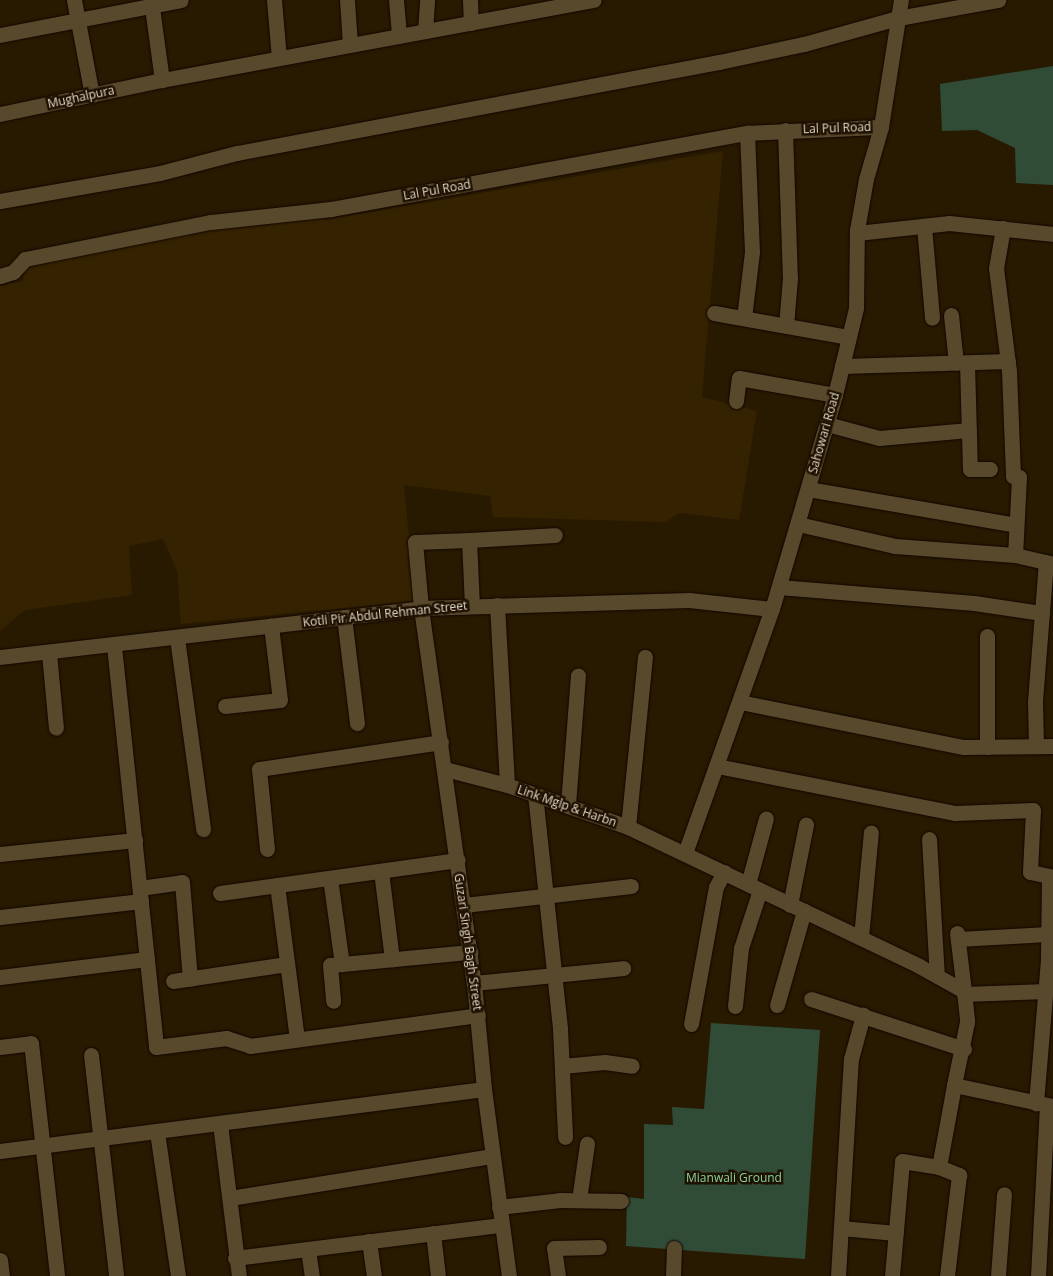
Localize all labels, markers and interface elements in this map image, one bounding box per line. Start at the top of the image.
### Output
street label: Mughalpura [46,83,116,111]
street label: Lal Pul Road [803,120,871,136]
street label: Lal Pul Road [402,177,472,203]
street label: Sahowari Road [806,391,842,475]
street label: Kotli Pir Abdul Rehman Street [302,598,468,630]
street label: Link Mglp & Harbn [516,782,618,830]
street label: Guzari Singh Bagh Street [451,873,485,1011]
park label: Mianwali Ground [686,1171,782,1185]

